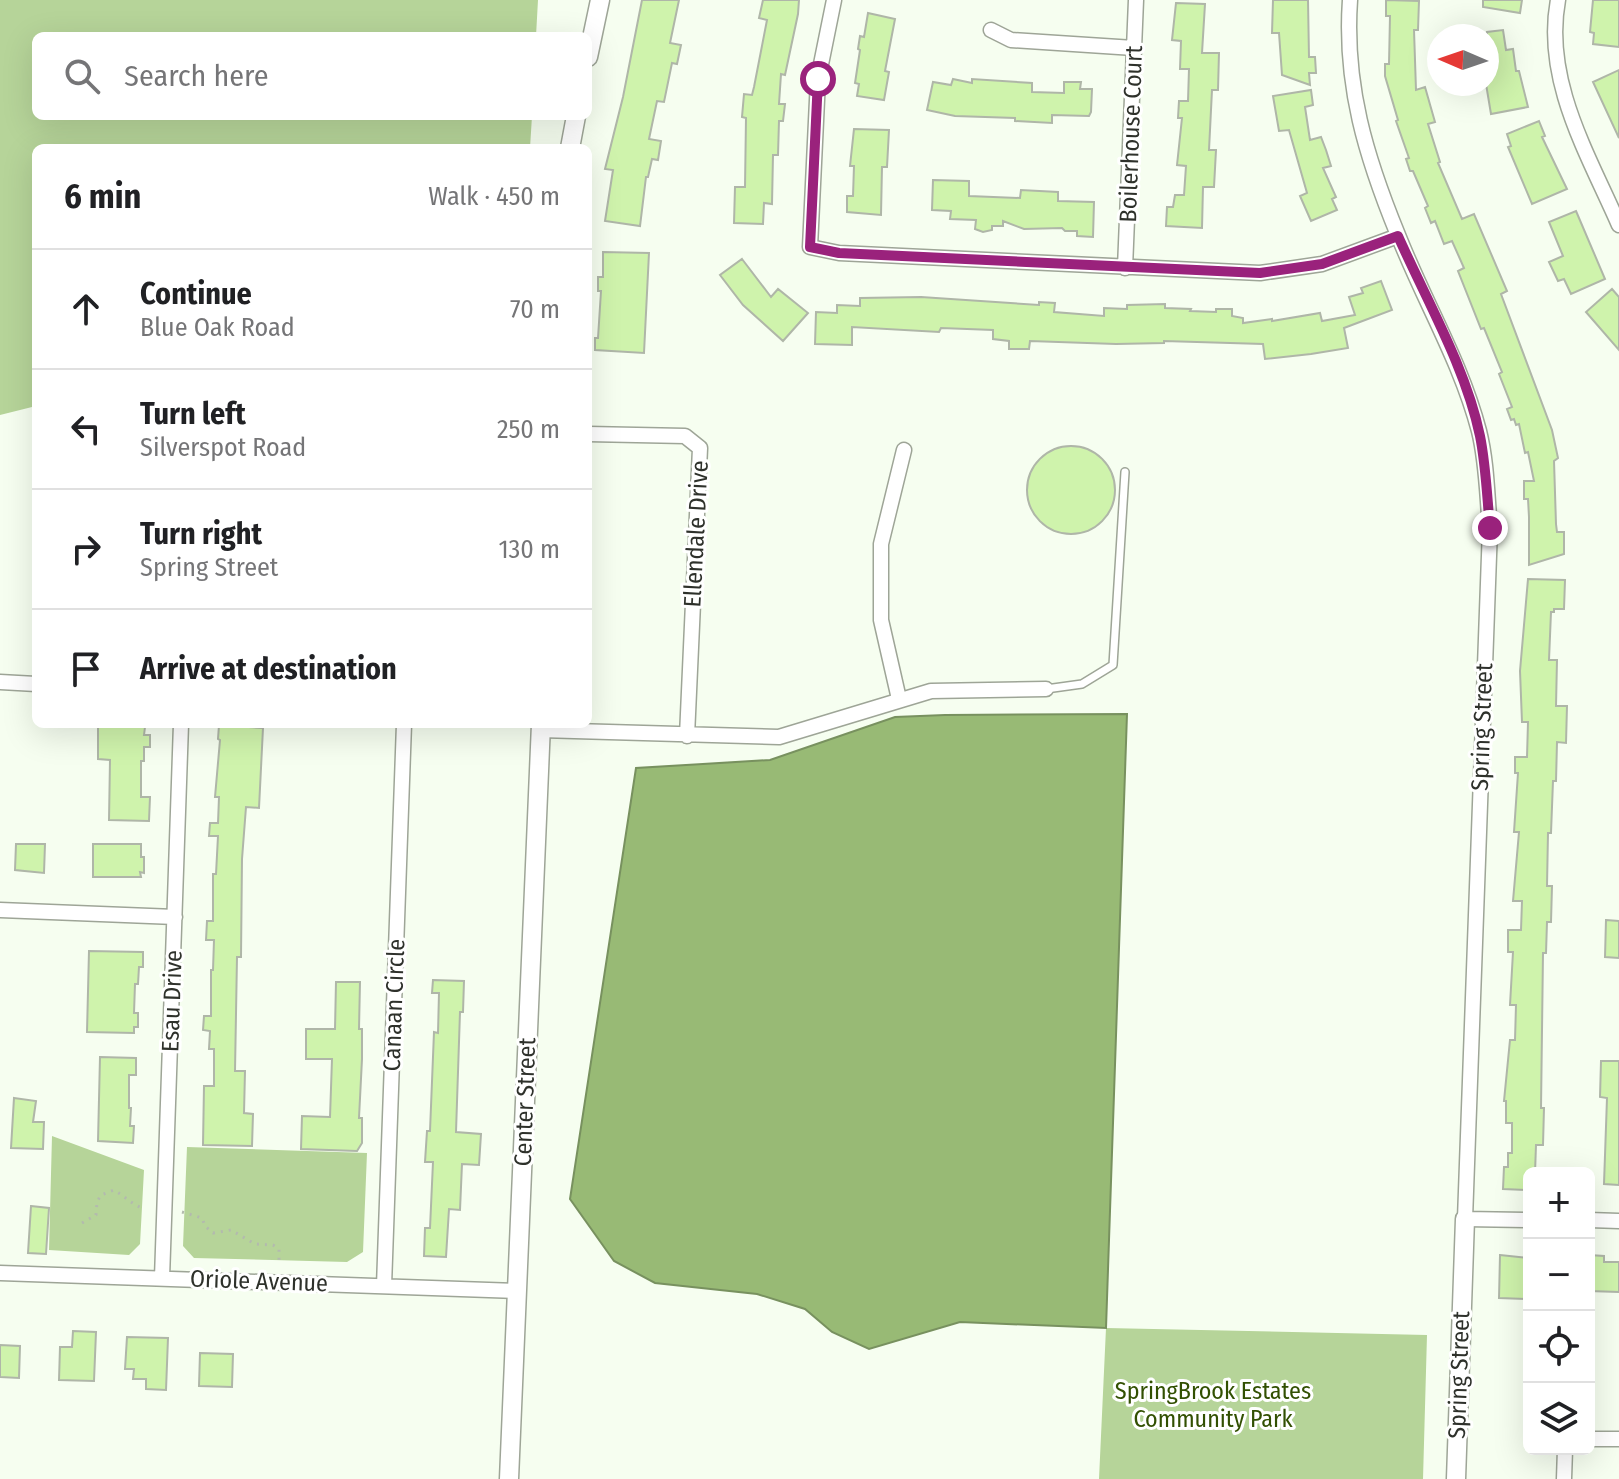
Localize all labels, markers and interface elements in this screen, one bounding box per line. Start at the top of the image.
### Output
north arrow [1427,24,1499,96]
search box [32,32,592,120]
street label: Boilerhouse Court [1114,45,1148,223]
icon: search [60,54,104,98]
text: Search here [124,58,269,94]
route start [800,61,836,97]
text: 6 min [64,176,141,217]
text: Walk · 450 m [428,181,560,212]
text: Continue [140,276,252,312]
icon: ahead [64,287,108,331]
text: 70 m [510,294,560,325]
text: Blue Oak Road [140,312,295,343]
text: Turn left [140,396,246,432]
icon: left [64,407,108,451]
text: 250 m [497,414,560,445]
text: Silverspot Road [140,432,306,463]
street label: Ellendale Drive [678,460,714,608]
route end [1472,510,1508,546]
text: Turn right [140,516,262,552]
icon: right [64,527,108,571]
text: 130 m [498,534,560,565]
text: Spring Street [140,552,278,583]
icon: arrive [64,647,108,691]
text: Arrive at destination [140,651,397,687]
street label: Spring Street [1466,663,1498,791]
street label: Canaan Circle [378,938,410,1072]
street label: Esau Drive [156,950,188,1052]
street label: Center Street [509,1037,541,1167]
map controls [1523,1167,1595,1455]
button: + [1523,1167,1595,1239]
button: − [1523,1239,1595,1311]
street label: Oriole Avenue [190,1265,328,1297]
street label: Spring Street [1443,1311,1475,1439]
button: locate [1523,1311,1595,1383]
park label: SpringBrook Estates Community Park [1115,1377,1311,1433]
button: layers [1523,1383,1595,1455]

